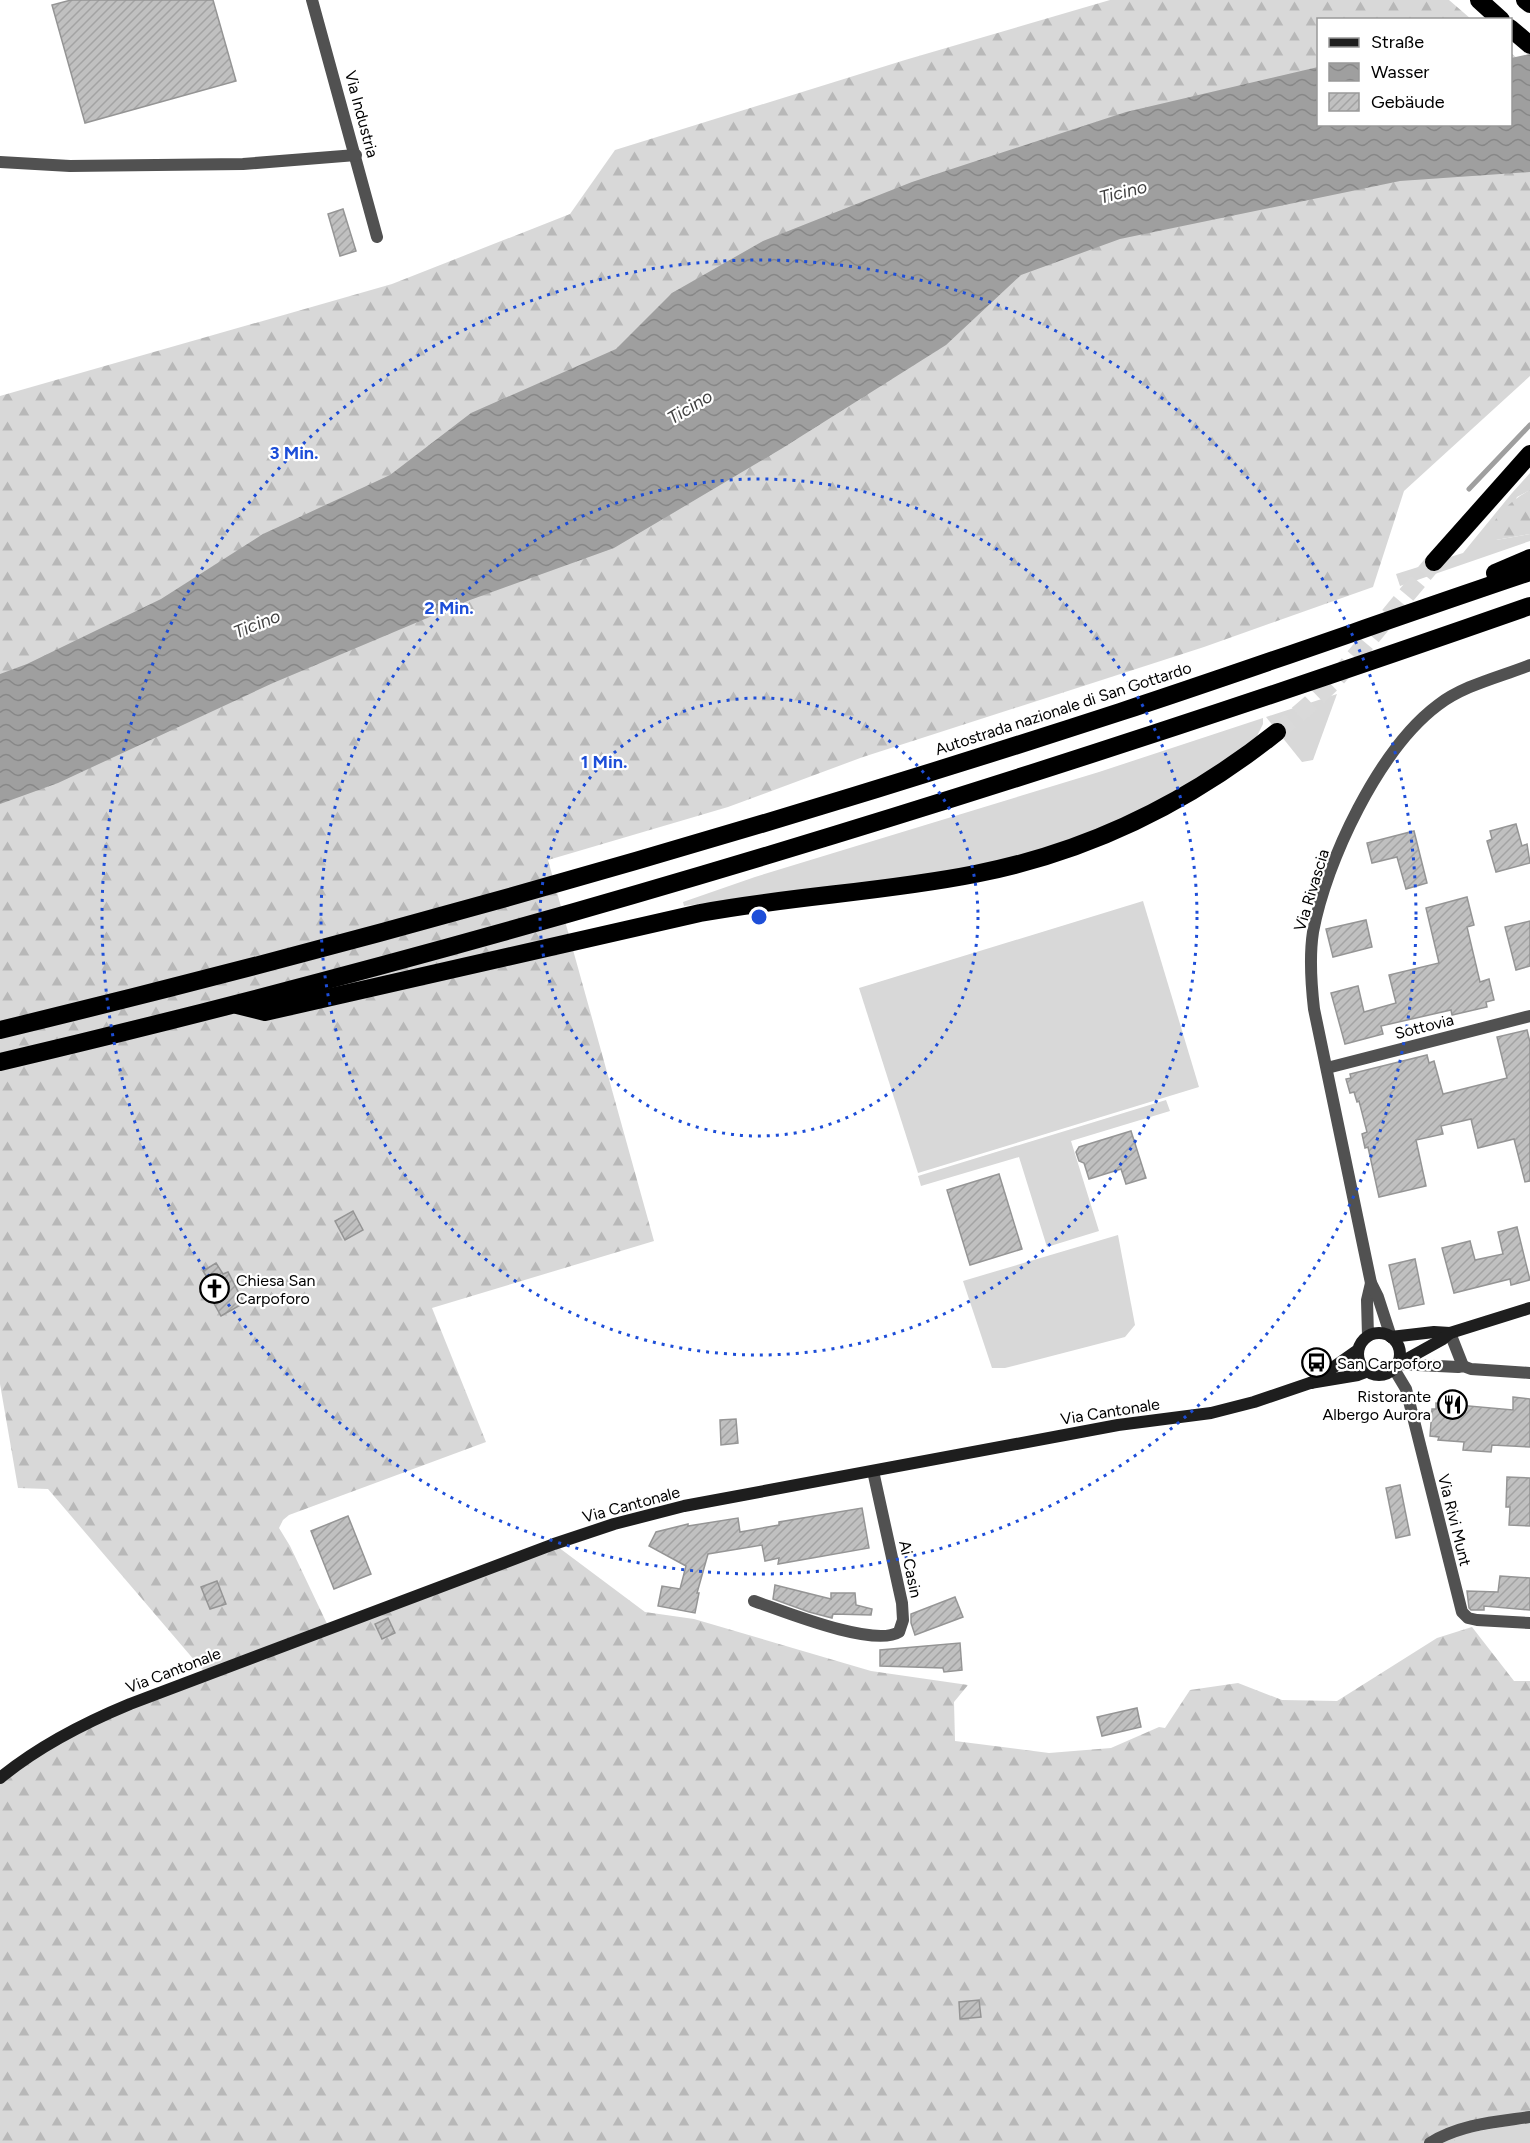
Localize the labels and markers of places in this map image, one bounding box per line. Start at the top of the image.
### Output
centre of rings [749,907,769,927]
place label: Chiesa San Carpoforo [236,1271,315,1308]
church icon: Chiesa San Carpoforo [199,1273,231,1305]
bus stop icon: San Carpoforo [1300,1347,1332,1379]
place label: San Carpoforo [1337,1354,1442,1373]
place label: Ristorante Albergo Aurora [1322,1387,1431,1424]
restaurant icon: Ristorante Albergo Aurora [1436,1389,1468,1421]

